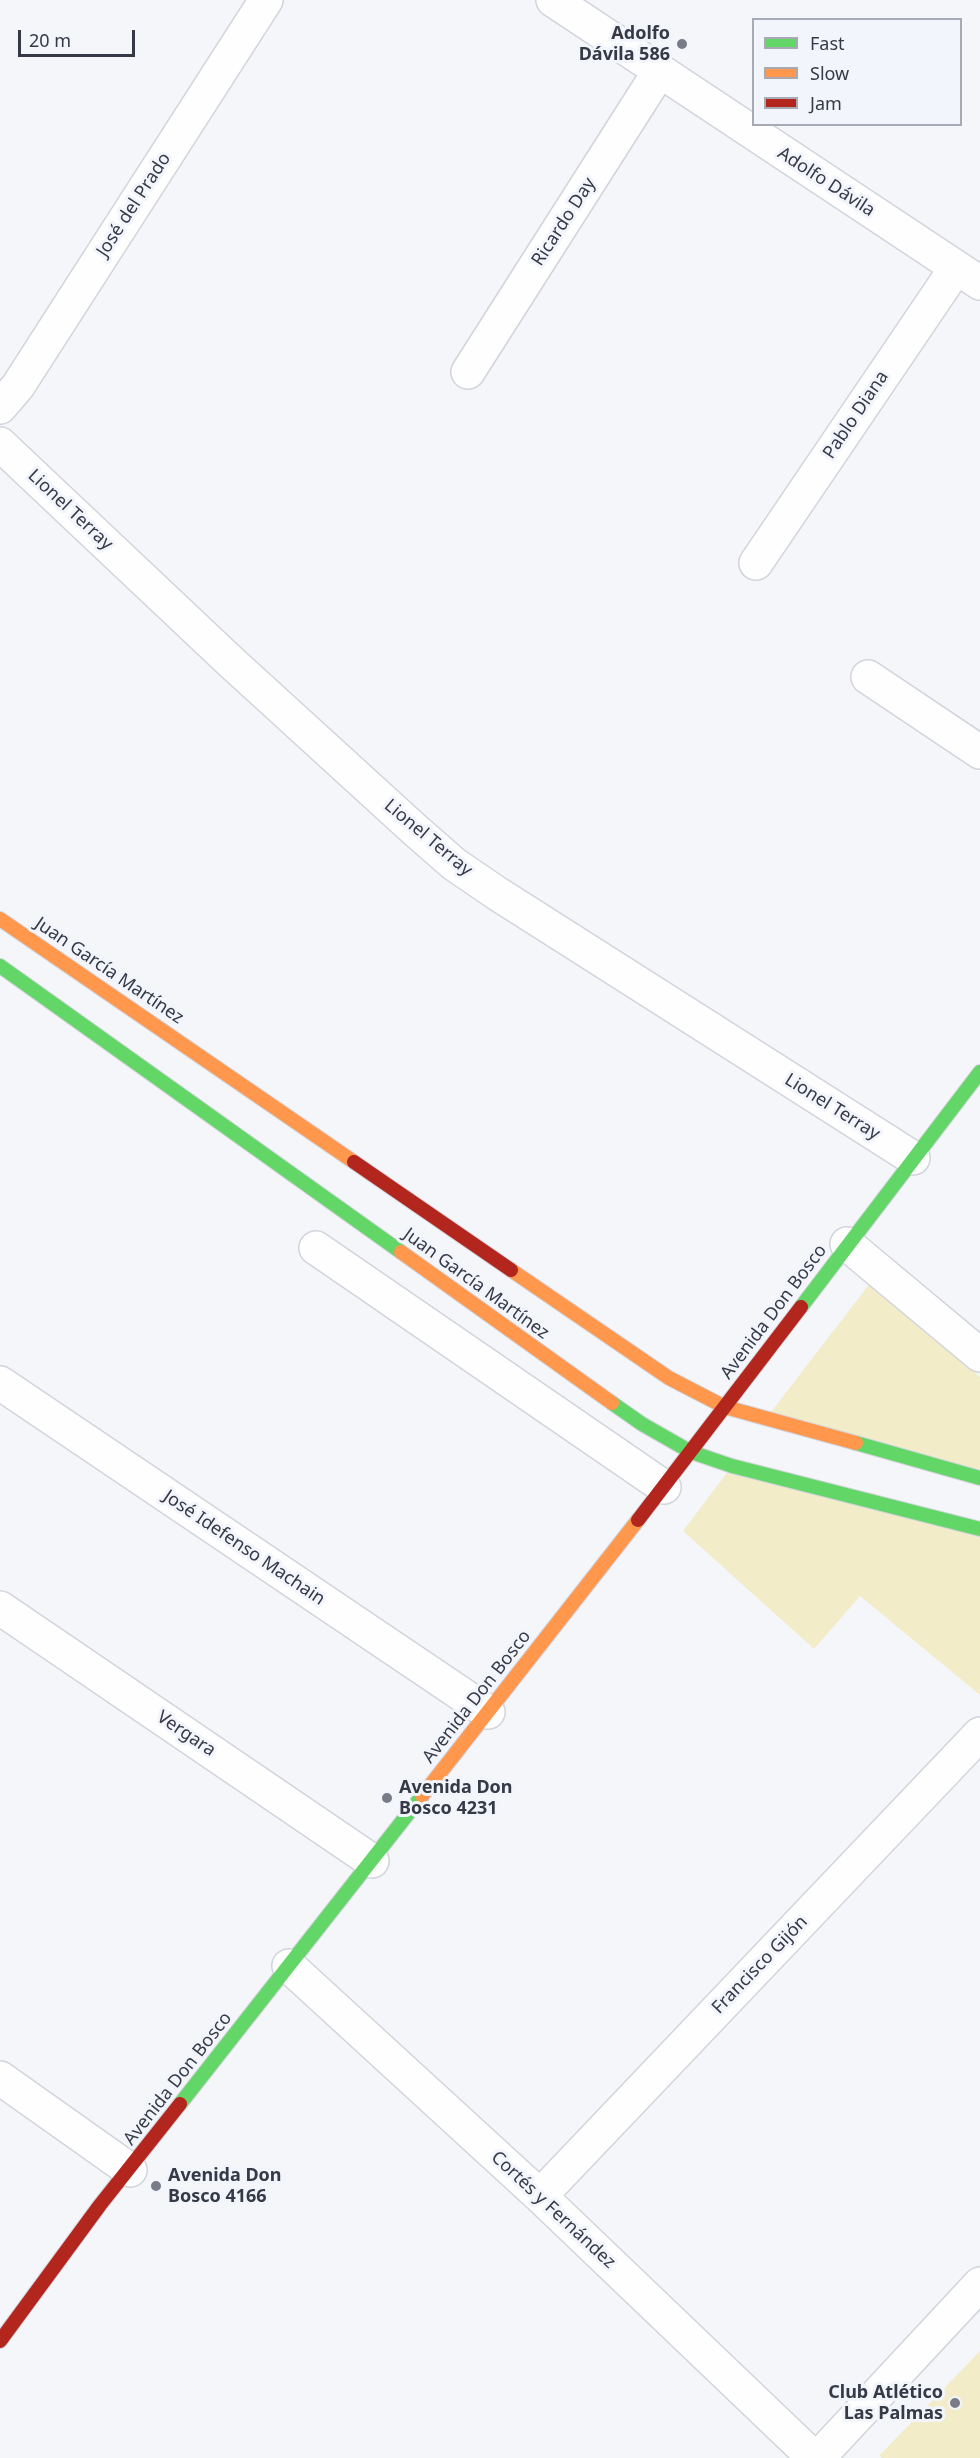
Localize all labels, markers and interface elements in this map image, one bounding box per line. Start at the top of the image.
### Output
scale bar [21,18,138,56]
legend [752,18,962,126]
place label: Adolfo Dávila 586 [579,23,670,66]
text: 20 m [29,28,71,52]
text: Fast [810,31,845,55]
marker: Adolfo Dávila 586 [675,37,689,51]
text: Slow [810,61,849,85]
text: Jam [810,91,842,115]
street label: Adolfo Dávila [773,143,879,221]
street label: José del Prado [92,149,176,261]
street label: Ricardo Day [528,174,600,270]
street label: Pablo Diana [819,367,893,463]
street label: Lionel Terray [23,465,117,555]
street label: Lionel Terray [380,795,476,881]
street label: Juan García Martínez [30,913,188,1029]
street label: Lionel Terray [780,1069,884,1145]
street label: Juan García Martínez [399,1224,553,1344]
street label: Avenida Don Bosco [716,1240,832,1384]
street label: José Idefenso Machain [159,1486,329,1610]
street label: Avenida Don Bosco [418,1626,536,1768]
street label: Vergara [153,1707,219,1761]
place label: Avenida Don Bosco 4231 [399,1777,513,1820]
marker: Avenida Don Bosco 4231 [380,1791,394,1805]
street label: Francisco Gijón [708,1911,812,2019]
street label: Avenida Don Bosco [119,2008,237,2150]
street label: Cortés y Fernández [486,2147,620,2273]
place label: Avenida Don Bosco 4166 [168,2165,282,2208]
marker: Avenida Don Bosco 4166 [149,2179,163,2193]
place label: Club Atlético Las Palmas [828,2382,943,2424]
marker: Club Atlético Las Palmas [948,2396,962,2410]

